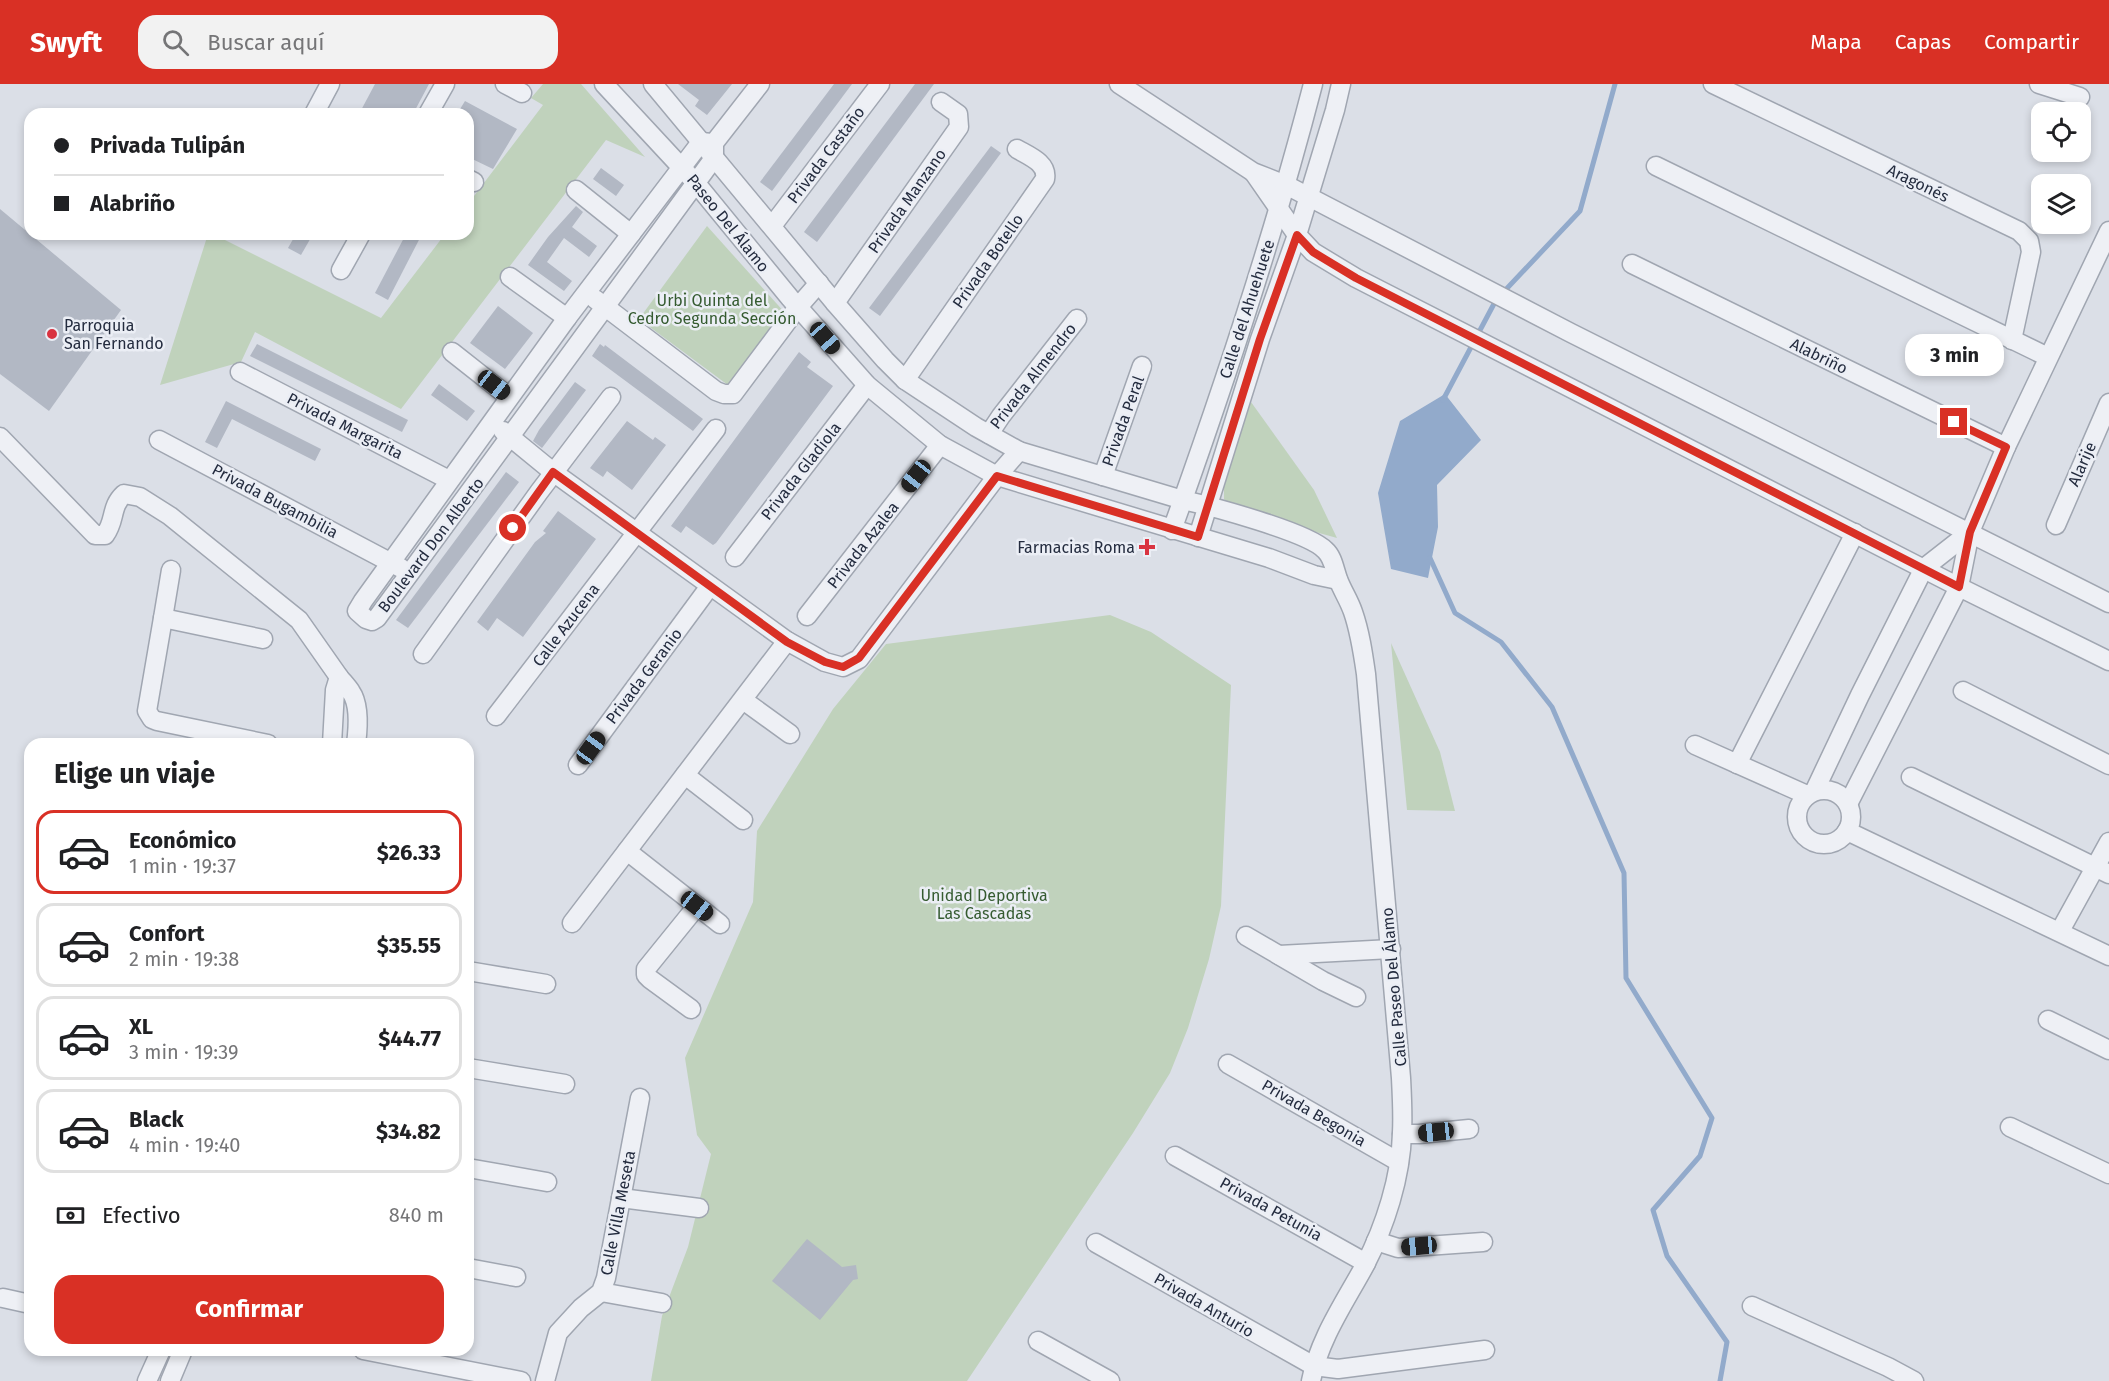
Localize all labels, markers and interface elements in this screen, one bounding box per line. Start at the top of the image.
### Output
search box [138,15,558,69]
text: Swyft [30,26,102,59]
icon: search [159,26,192,59]
text: Buscar aquí [207,29,324,56]
text: Mapa [1810,29,1862,55]
text: Capas [1895,29,1951,55]
text: Compartir [1984,29,2079,55]
map controls [2031,102,2091,234]
button: locate [2031,102,2091,162]
street label: Privada Castaño [783,103,869,207]
text: Privada Tulipán [90,132,245,159]
street label: Privada Manzano [864,145,950,257]
street label: Aragonés [1884,160,1952,206]
street label: Paseo Del Álamo [683,170,774,276]
button: layers [2031,174,2091,234]
text: Alabriño [90,190,175,217]
street label: Privada Botello [949,210,1027,312]
street label: Calle del Ahuehuete [1216,237,1278,381]
park label: Urbi Quinta del Cedro Segunda Sección [628,291,796,328]
place label: Parroquia San Fernando [64,316,164,353]
car [806,319,844,357]
street label: Privada Almendro [986,319,1080,433]
marker: Parroquia San Fernando [45,327,59,341]
street label: Alabriño [1787,334,1851,378]
callout: 3 min [1904,335,2004,377]
text: 3 min [1930,343,1979,367]
car [474,367,514,403]
street label: Privada Peral [1098,373,1148,469]
street label: Privada Margarita [284,389,406,463]
route end [1940,408,1967,435]
street label: Privada Gladiola [757,418,845,524]
street label: Alarije [2064,439,2100,489]
car [898,456,934,496]
street label: Privada Bugambilia [209,460,341,542]
street label: Boulevard Don Alberto [374,474,488,616]
street label: Privada Azalea [823,498,903,592]
route start [499,514,526,541]
place label: Farmacias Roma [1017,538,1135,557]
marker: Farmacias Roma [1140,540,1154,554]
street label: Calle Azucena [529,580,603,670]
street label: Privada Geranio [602,624,686,728]
car [573,728,609,768]
text: Elige un viaje [54,758,215,790]
icon: car [57,825,111,879]
text: Económico [129,827,236,854]
text: $26.33 [377,839,441,866]
text: 1 min · 19:37 [129,854,236,878]
park label: Unidad Deportiva Las Cascadas [920,886,1048,923]
car [677,888,717,924]
street label: Calle Paseo Del Álamo [1377,907,1410,1068]
icon: car [57,918,111,972]
text: Confort [129,920,205,947]
text: $35.55 [377,932,441,959]
text: 2 min · 19:38 [129,947,239,971]
icon: car [57,1011,111,1065]
text: XL [129,1013,153,1040]
text: $44.77 [378,1025,441,1052]
text: 3 min · 19:39 [129,1040,239,1064]
street label: Privada Begonia [1259,1076,1369,1150]
icon: car [57,1104,111,1158]
text: Black [129,1106,184,1133]
text: $34.82 [376,1118,441,1145]
car [1417,1121,1455,1143]
text: 4 min · 19:40 [129,1133,241,1157]
street label: Calle Villa Meseta [597,1149,639,1277]
street label: Privada Petunia [1217,1173,1325,1245]
icon: cash [54,1199,87,1232]
text: Efectivo [102,1202,181,1229]
text: 840 m [389,1203,444,1227]
car [1400,1235,1438,1257]
street label: Privada Anturio [1151,1269,1257,1341]
button: Confirmar [54,1275,444,1344]

